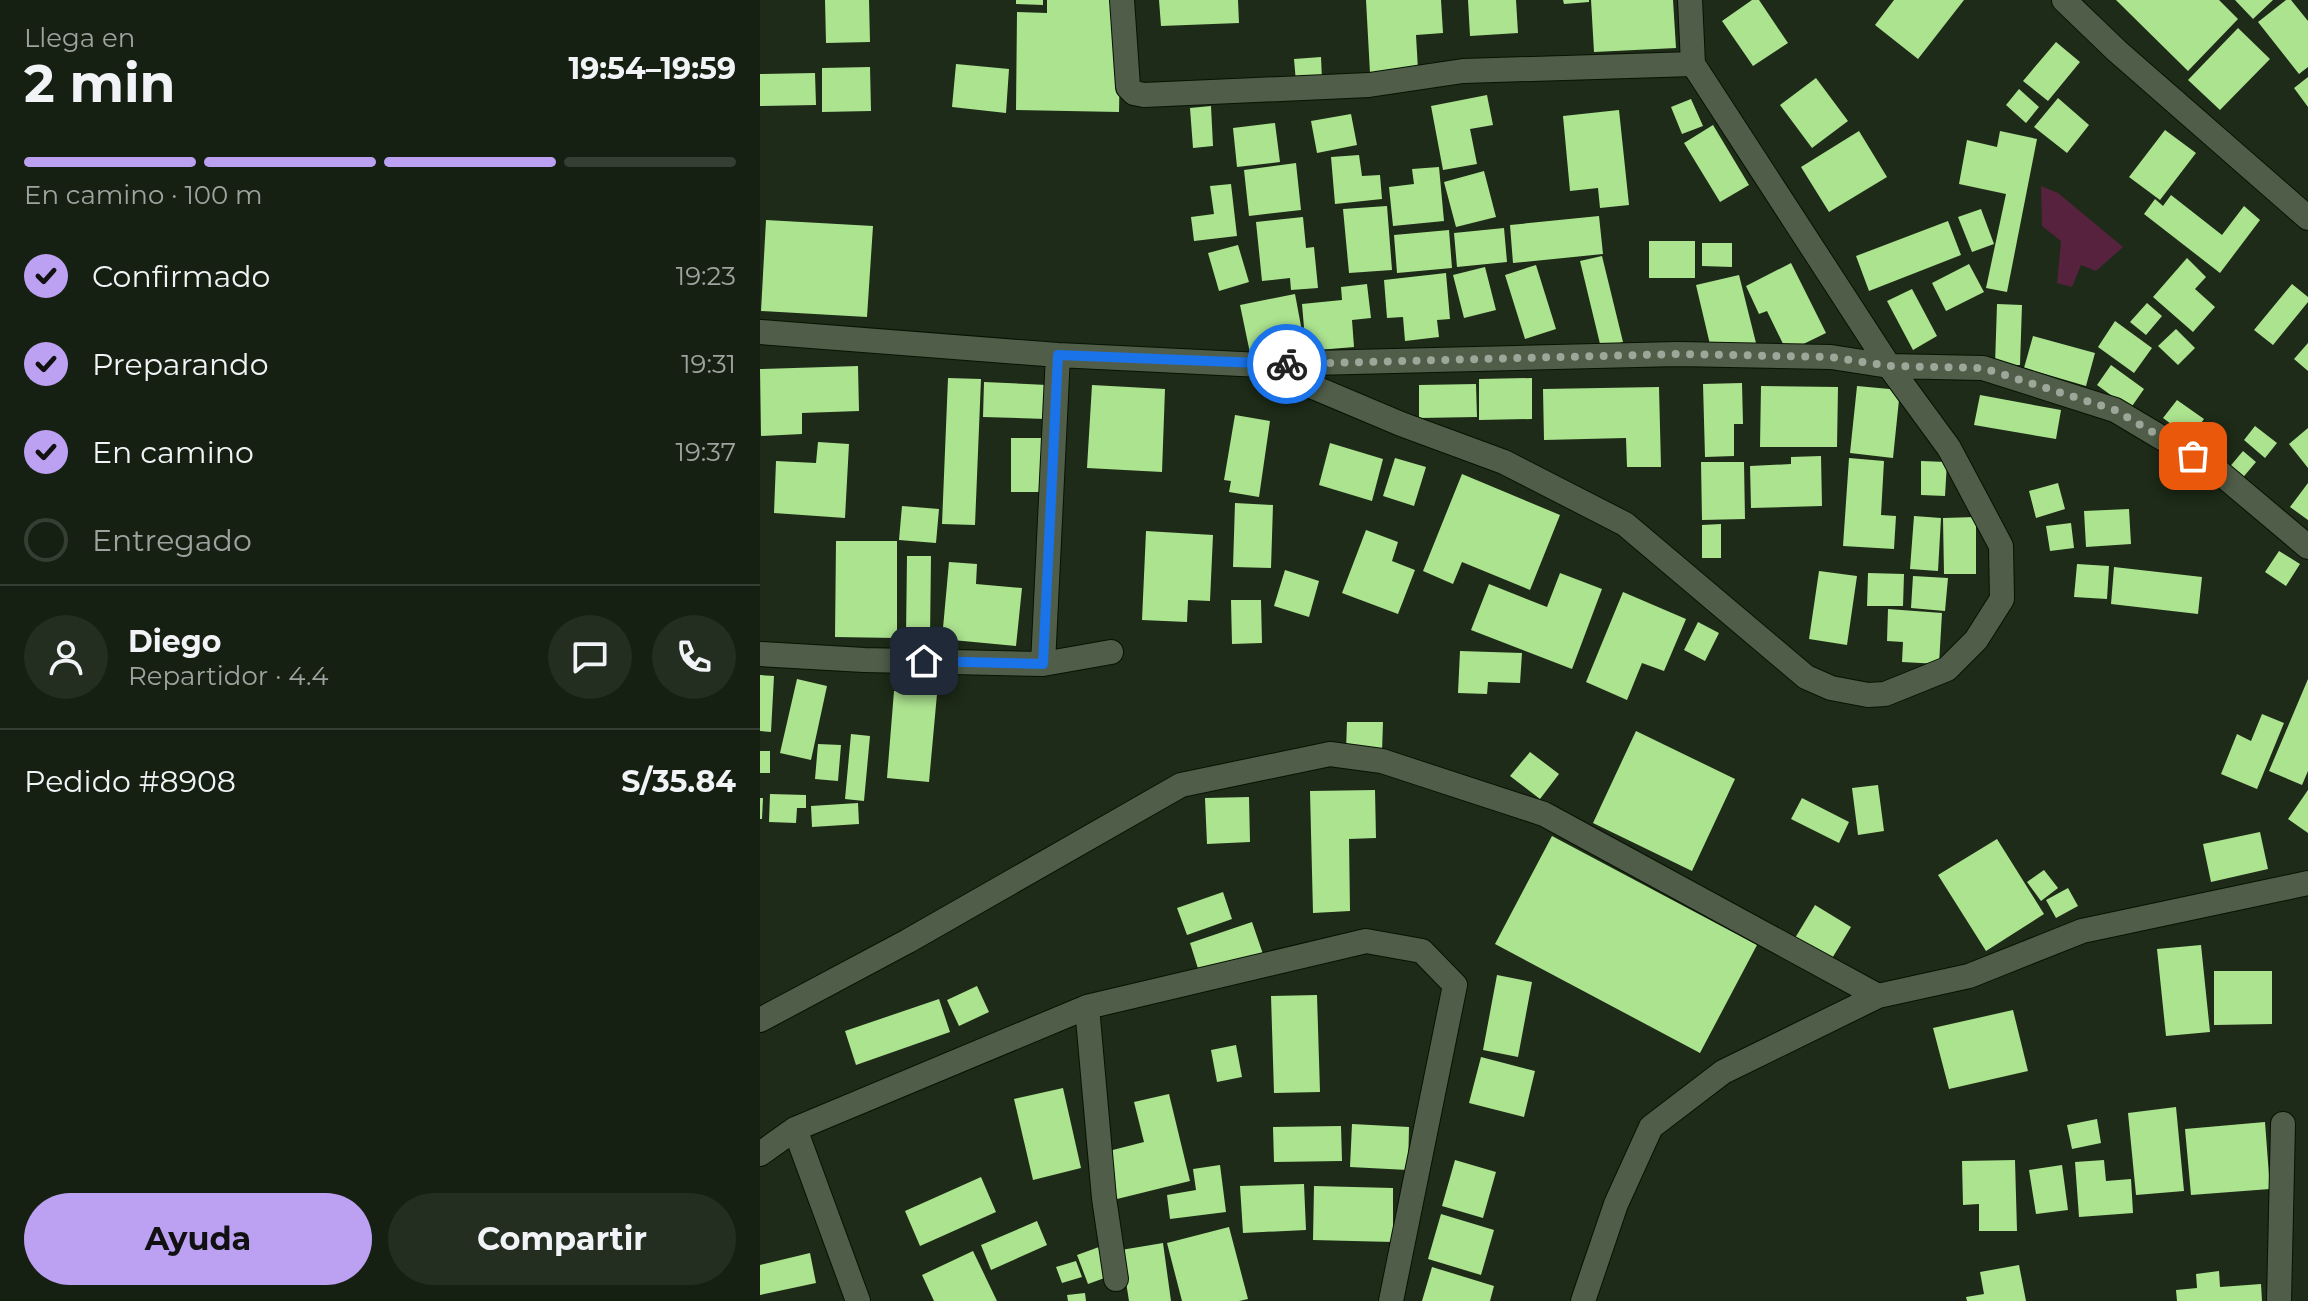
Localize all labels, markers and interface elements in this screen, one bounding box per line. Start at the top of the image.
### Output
text: Llega en [24,22,135,54]
text: 19:54–19:59 [568,50,736,87]
text: 2 min [24,52,176,115]
text: En camino · 100 m [24,179,263,211]
icon: check [24,254,68,298]
text: Confirmado [92,258,270,295]
text: 19:23 [676,260,736,292]
courier [1247,324,1327,404]
icon: check [24,342,68,386]
icon: bike [1265,342,1309,386]
text: Preparando [92,346,269,383]
text: 19:31 [681,348,736,380]
pin [2159,422,2227,490]
icon: check [24,430,68,474]
text: En camino [92,434,254,471]
icon: bag [2171,434,2215,478]
text: 19:37 [676,436,736,468]
text: Entregado [92,522,252,559]
button: person [24,615,108,699]
button: chat [548,615,632,699]
button: phone [652,615,736,699]
text: Diego [128,623,221,660]
pin [890,627,958,695]
icon: home [902,639,946,683]
text: Repartidor · 4.4 [128,660,328,692]
text: Pedido #8908 [24,763,236,800]
text: S/35.84 [621,763,736,800]
button: Ayuda [24,1193,372,1285]
button: Compartir [388,1193,736,1285]

